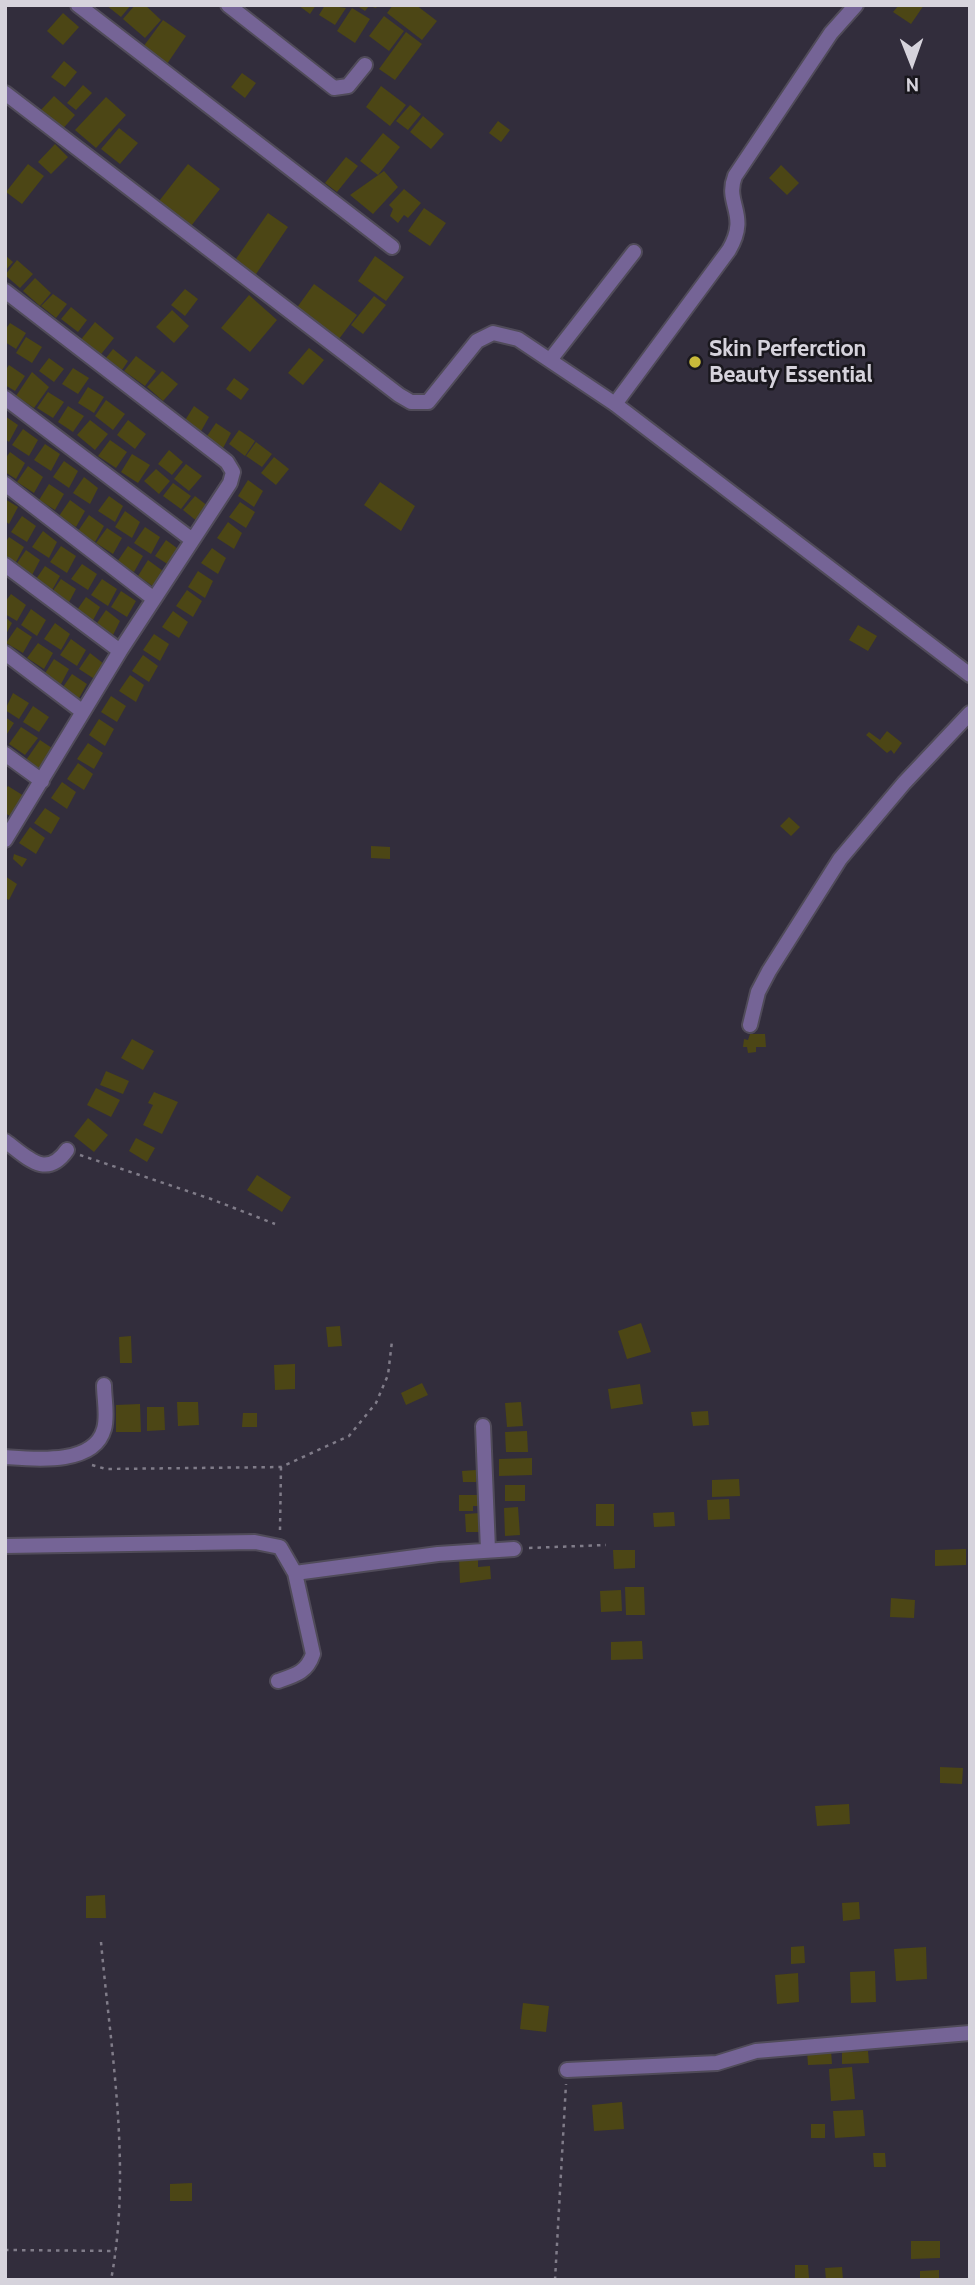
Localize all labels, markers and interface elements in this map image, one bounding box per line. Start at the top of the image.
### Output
north arrow [877,28,947,98]
text: N [905,73,919,96]
place label: Skin Perferction Beauty Essential [709,335,873,389]
marker: Skin Perferction Beauty Essential [687,354,703,370]

